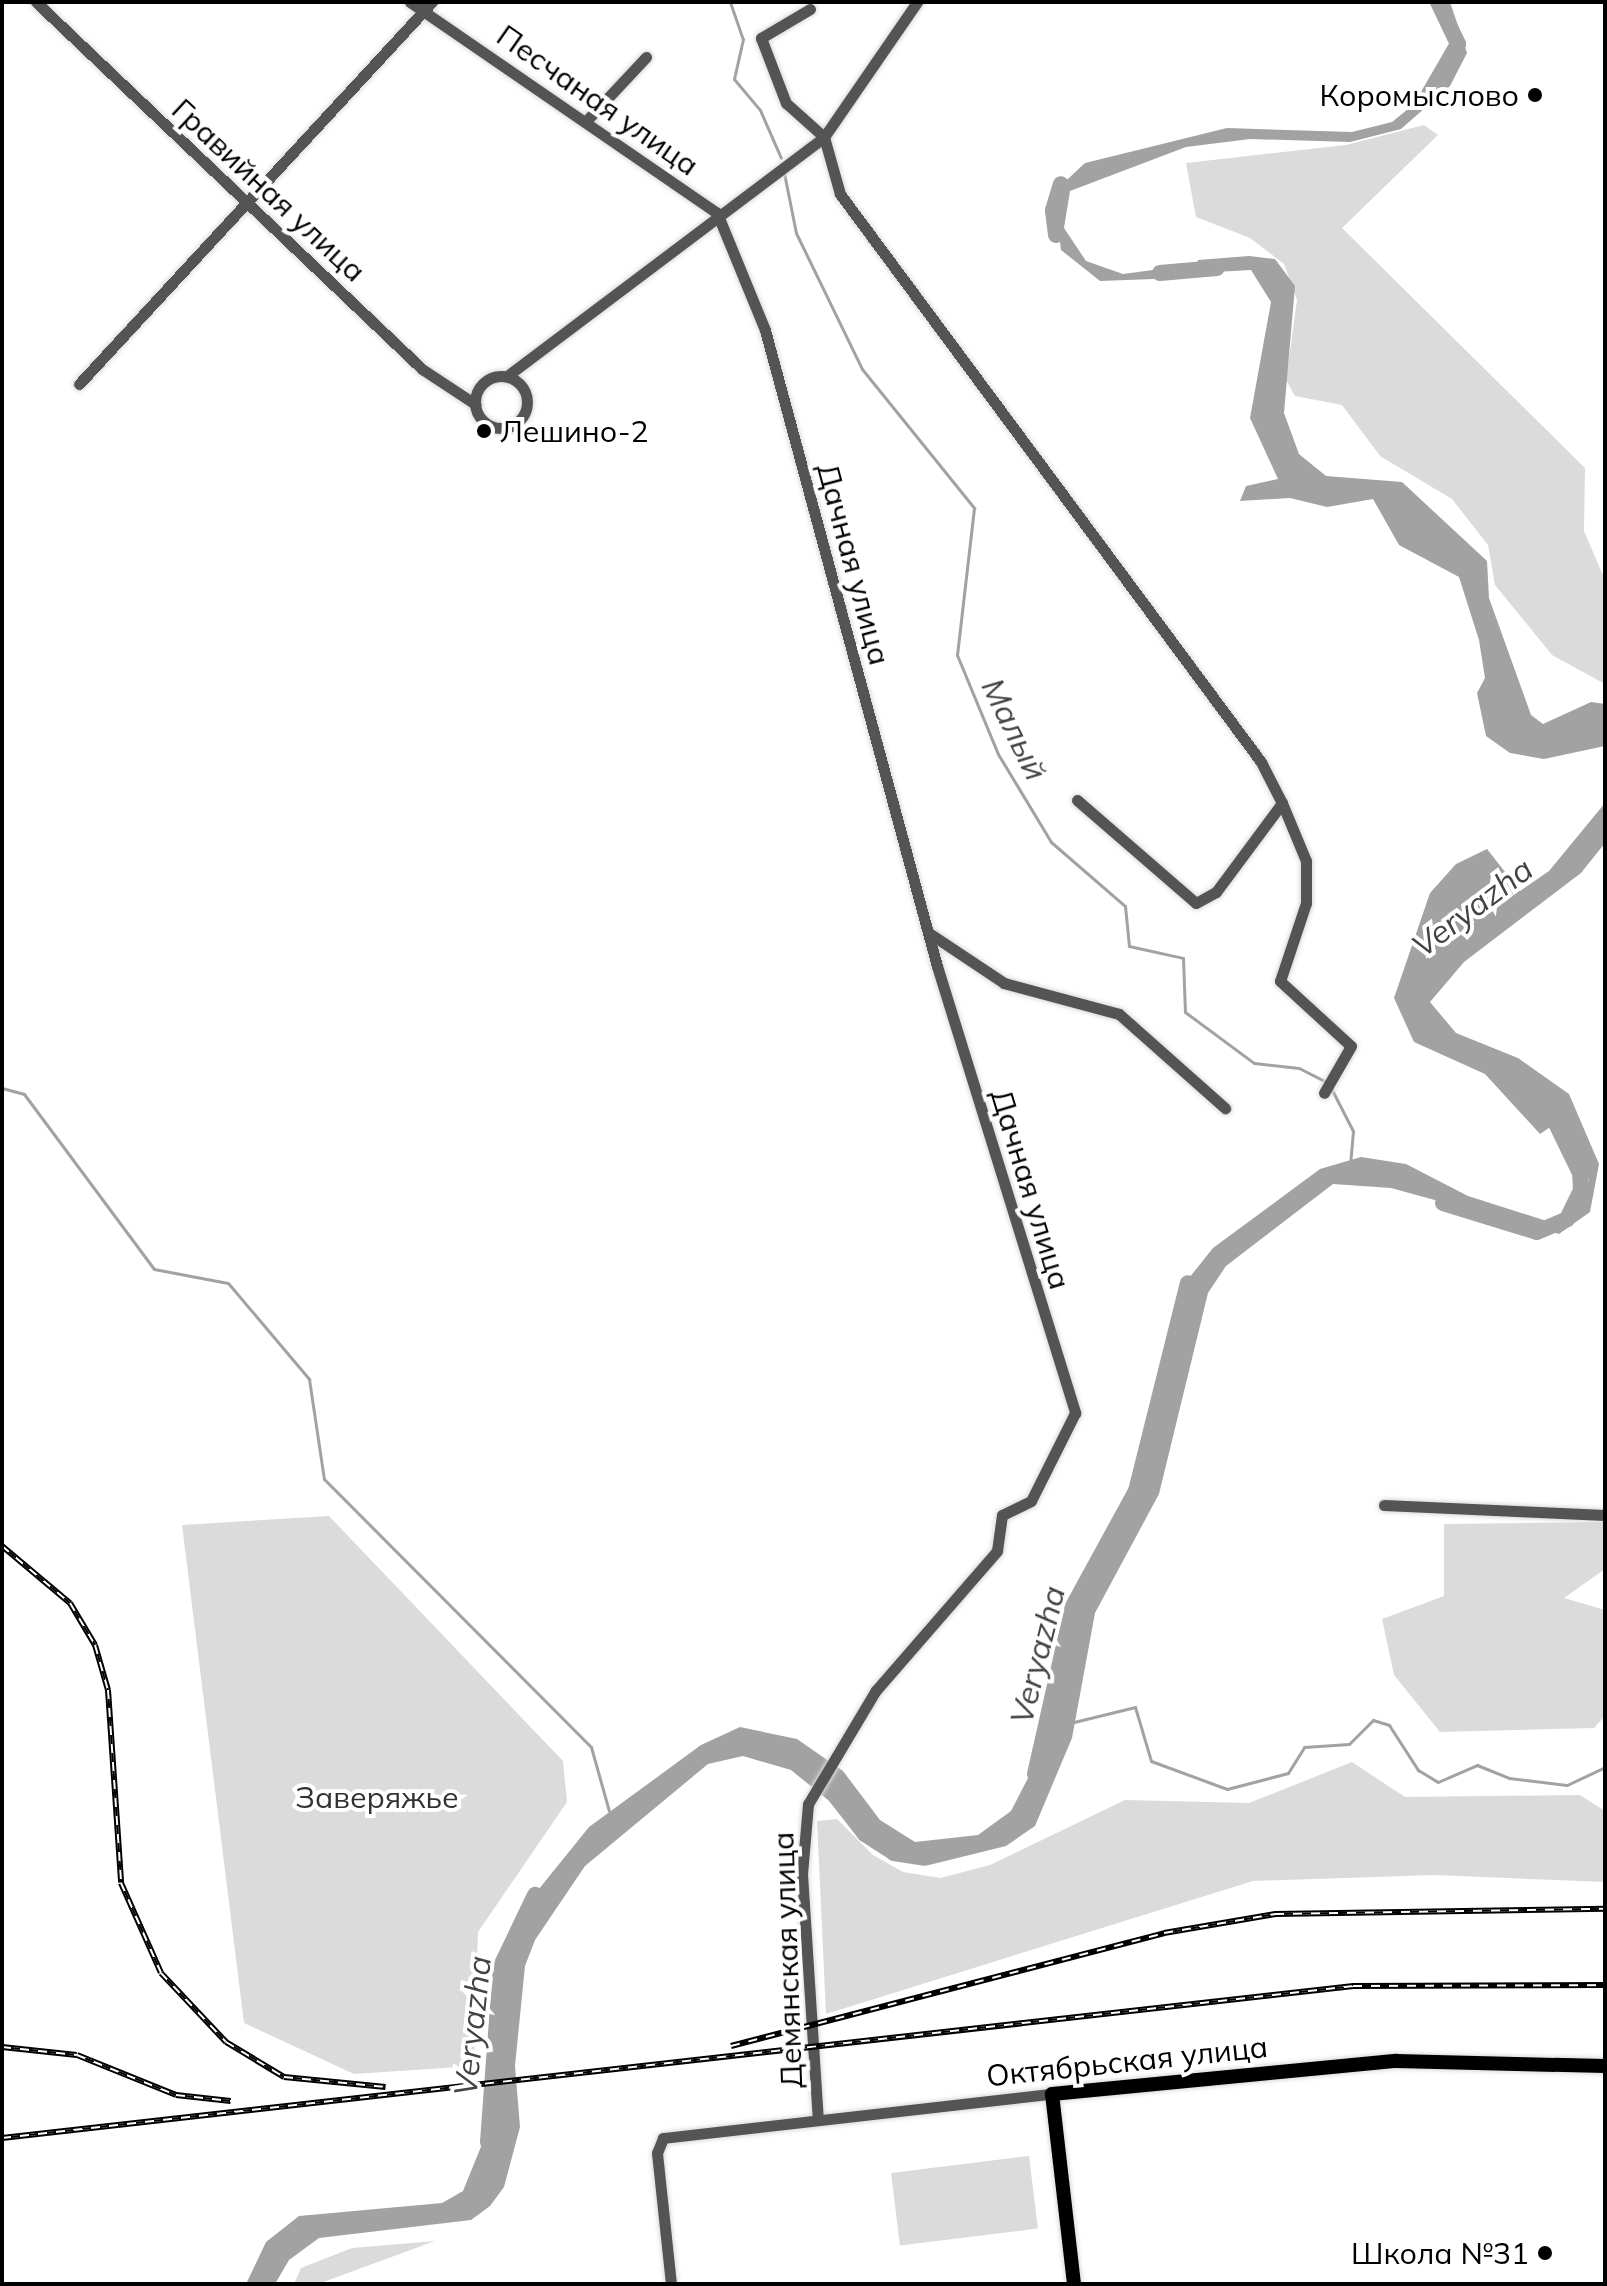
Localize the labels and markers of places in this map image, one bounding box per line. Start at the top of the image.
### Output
place label: Коромыслово [1319,77,1519,113]
marker: Коромыслово [1526,86,1544,104]
place label: Лешино-2 [500,413,648,449]
marker: Лешино-2 [475,422,493,440]
place label: Школа №31 [1351,2235,1529,2271]
marker: Школа №31 [1536,2244,1554,2262]

